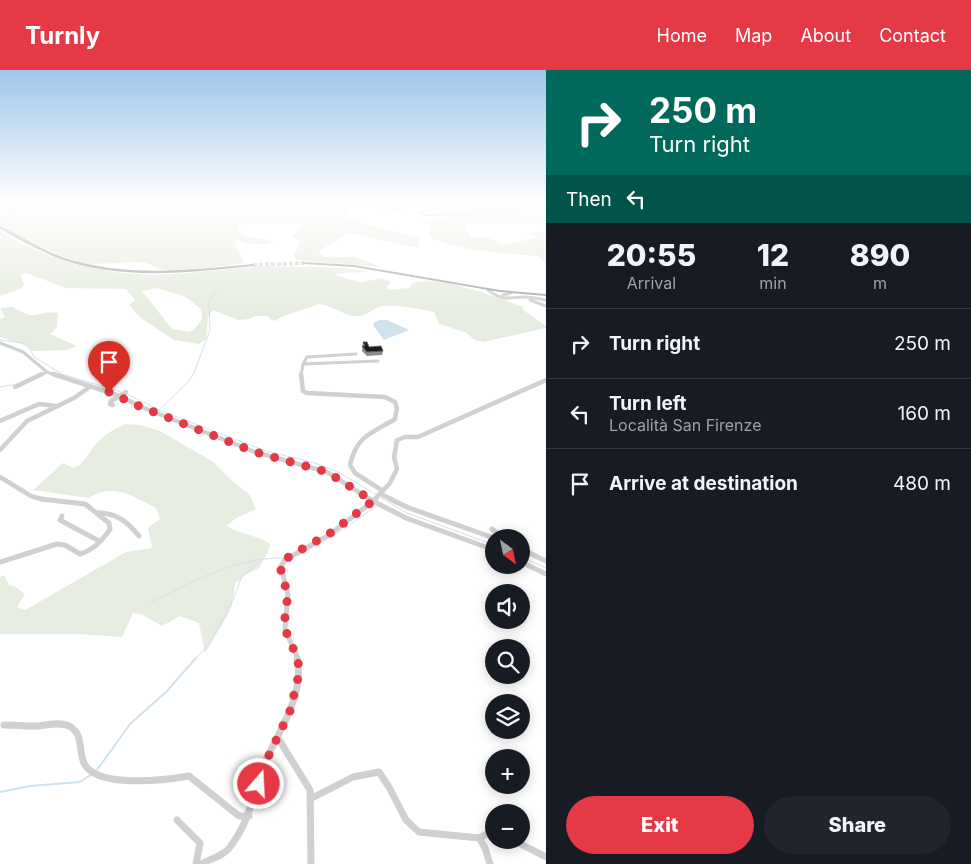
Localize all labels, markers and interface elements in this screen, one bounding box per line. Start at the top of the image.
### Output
text: Turnly [25,21,100,50]
text: Home [657,25,707,46]
text: Map [735,25,772,46]
text: About [800,25,851,46]
text: Contact [879,25,946,46]
text: 250 m [649,89,757,131]
icon: right [566,90,631,155]
text: Turn right [649,131,750,157]
icon: left [622,185,650,213]
text: Then [566,188,612,211]
text: 20:55 [607,237,696,273]
text: 12 [757,237,789,273]
text: 890 [850,237,910,273]
text: Arrival [627,273,676,293]
text: min [759,273,787,293]
text: m [873,273,887,293]
icon: right [566,330,594,358]
text: Turn right [609,332,700,355]
text: 250 m [894,332,951,355]
pin [88,341,130,392]
icon: arrive [95,348,123,376]
text: Turn left [609,392,687,415]
icon: left [566,400,594,428]
text: 160 m [898,402,951,425]
text: Località San Firenze [609,415,761,435]
icon: arrive [566,470,594,498]
text: Arrive at destination [609,472,798,495]
text: 480 m [893,472,951,495]
north arrow [485,529,530,574]
map controls [485,529,530,849]
button: sound [485,584,530,629]
button: search [485,639,530,684]
button: layers [485,694,530,739]
button: + [485,749,530,794]
position arrow [232,757,284,809]
button: Exit [566,796,754,854]
button: Share [764,796,951,854]
button: − [485,804,530,849]

